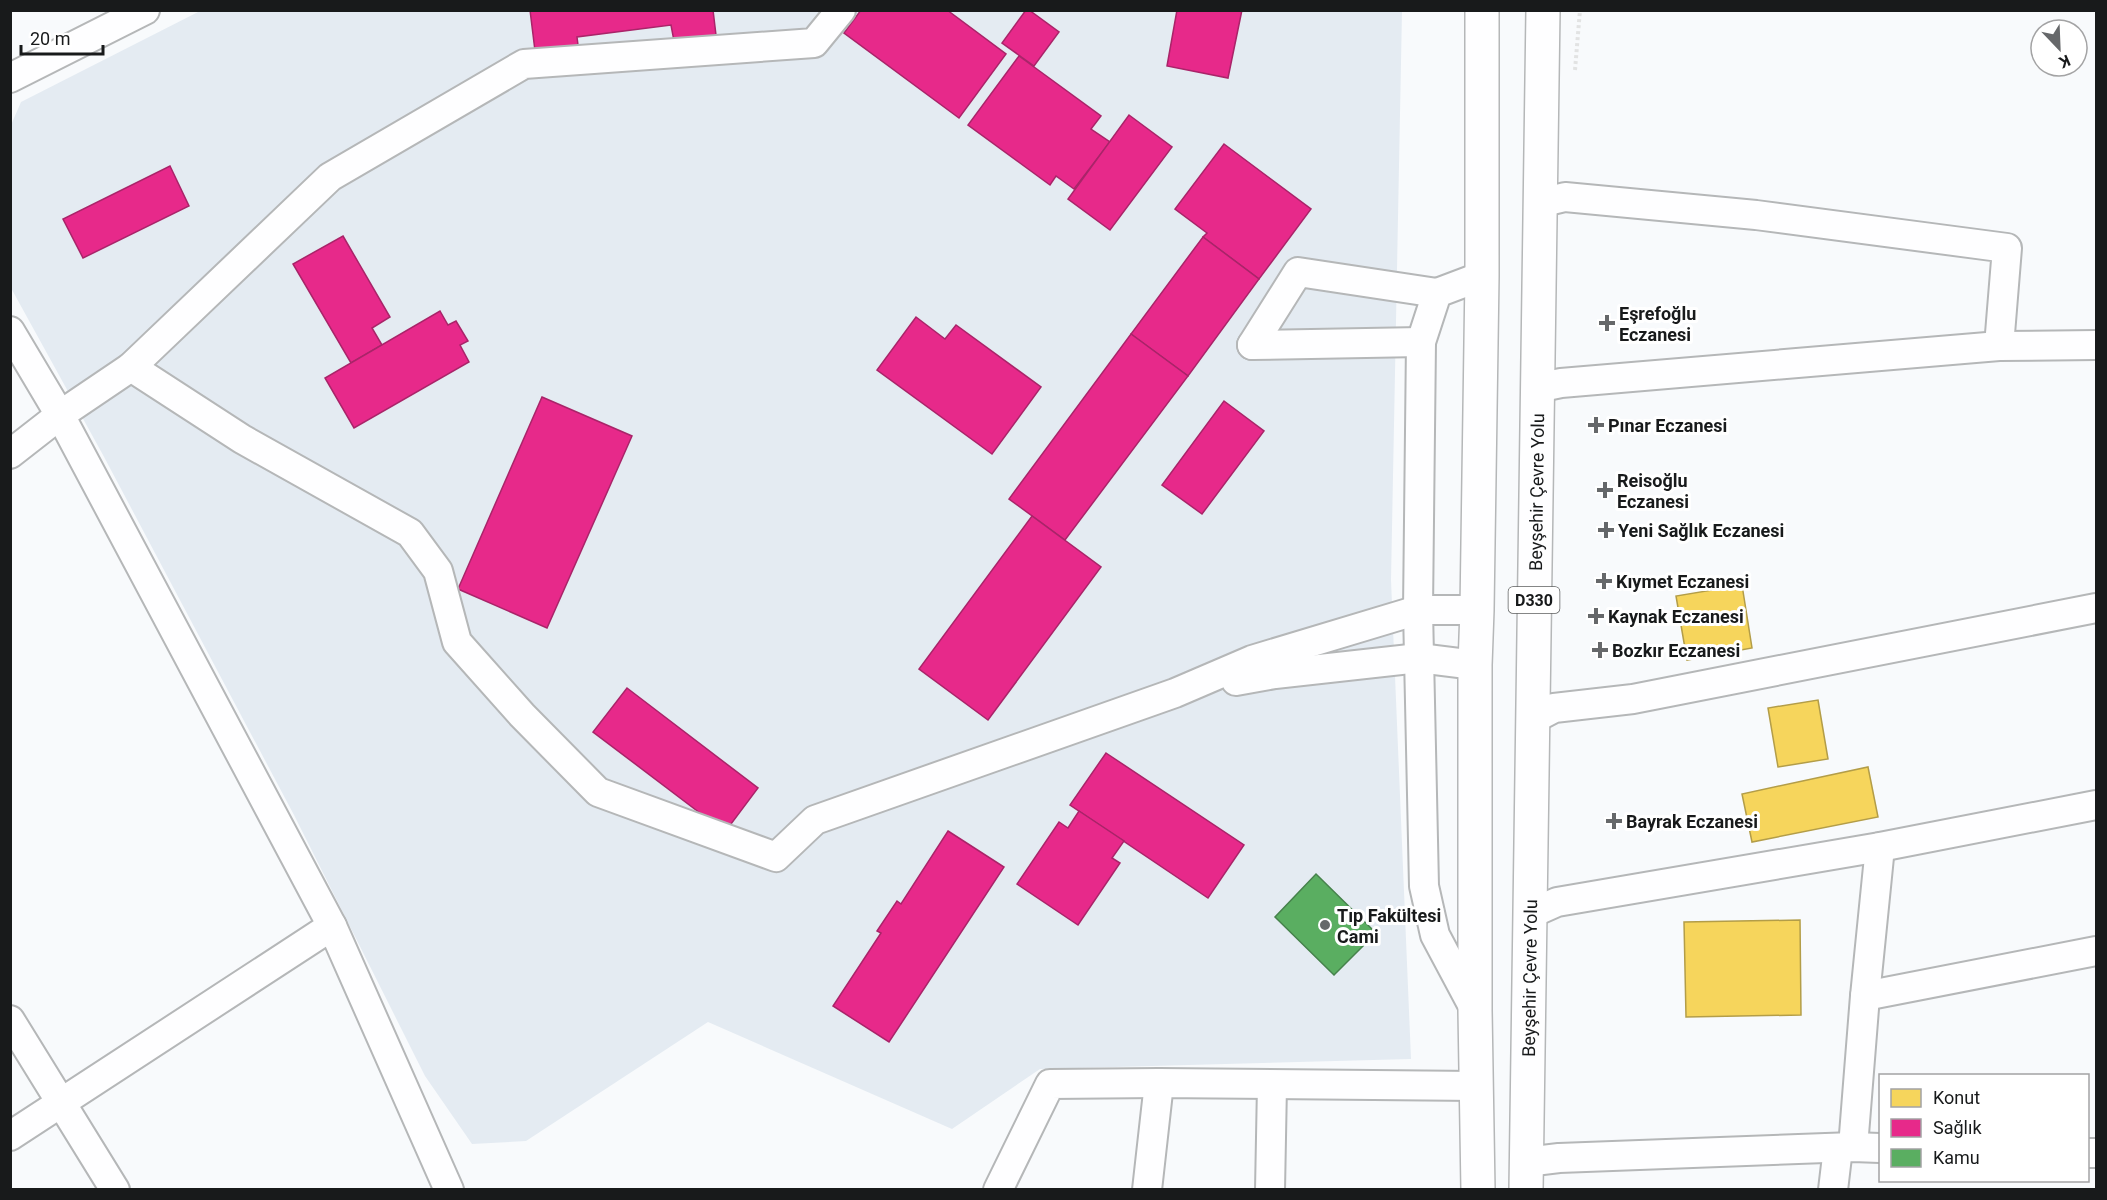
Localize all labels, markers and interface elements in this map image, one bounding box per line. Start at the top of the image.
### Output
scale bar [21,18,104,56]
north arrow [2029,18,2089,78]
text: 20 m [30,28,70,49]
text: K [2056,51,2073,72]
place label: Eşrefoğlu Eczanesi [1619,303,1696,345]
marker: Eşrefoğlu Eczanesi [1600,316,1614,330]
street label: Beyşehir Çevre Yolu [1524,413,1548,571]
place label: Pınar Eczanesi [1608,415,1727,436]
marker: Pınar Eczanesi [1589,418,1603,432]
place label: Reisoğlu Eczanesi [1617,470,1689,512]
marker: Reisoğlu Eczanesi [1598,483,1612,497]
place label: Yeni Sağlık Eczanesi [1618,520,1784,541]
marker: Yeni Sağlık Eczanesi [1599,523,1613,537]
place label: Kıymet Eczanesi [1616,571,1749,592]
marker: Kıymet Eczanesi [1597,574,1611,588]
road number: D330 [1508,587,1559,613]
place label: Kaynak Eczanesi [1608,606,1744,627]
marker: Kaynak Eczanesi [1589,609,1603,623]
place label: Bozkır Eczanesi [1612,640,1740,661]
marker: Bozkır Eczanesi [1593,643,1607,657]
place label: Bayrak Eczanesi [1626,811,1758,832]
marker: Bayrak Eczanesi [1607,814,1621,828]
street label: Beyşehir Çevre Yolu [1517,899,1541,1057]
place label: Tıp Fakültesi Cami [1337,905,1441,947]
marker: Tıp Fakültesi Cami [1318,918,1332,932]
legend [1879,1074,2089,1182]
text: Konut [1933,1087,1980,1108]
text: Sağlık [1933,1117,1982,1138]
text: Kamu [1933,1147,1980,1168]

